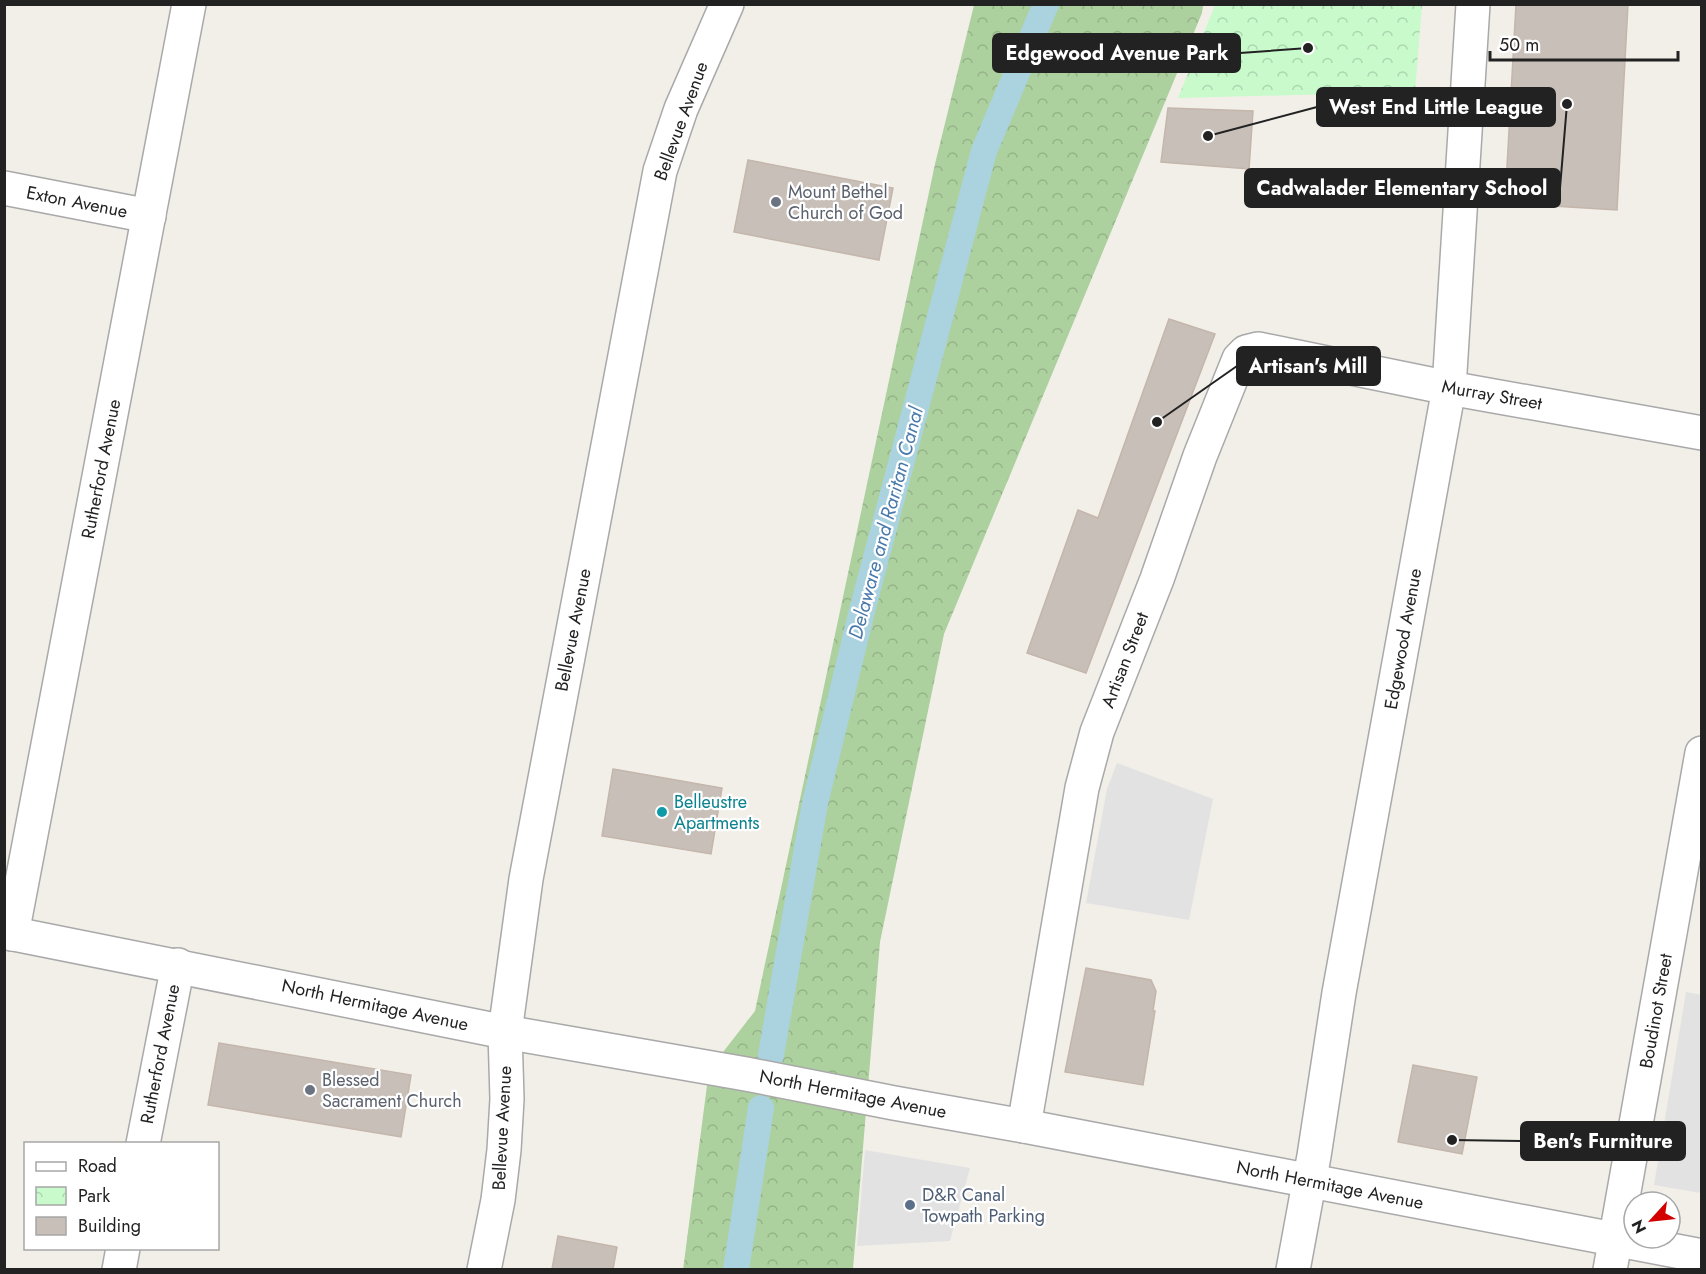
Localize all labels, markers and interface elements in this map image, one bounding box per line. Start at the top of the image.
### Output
scale bar [1490,24,1678,62]
text: 50 m [1499,32,1539,58]
callout: Edgewood Avenue Park [993,34,1240,72]
text: Edgewood Avenue Park [1006,39,1229,68]
street label: Bellevue Avenue [647,58,715,184]
callout: West End Little League [1317,88,1555,126]
text: West End Little League [1329,93,1543,122]
callout: Cadwalader Elementary School [1245,169,1560,207]
text: Cadwalader Elementary School [1257,174,1547,203]
street label: Exton Avenue [24,179,130,225]
place label: Mount Bethel Church of God [788,179,903,226]
marker: Mount Bethel Church of God [769,195,783,209]
callout: Artisan's Mill [1237,347,1380,385]
text: Artisan's Mill [1248,352,1368,381]
street label: Murray Street [1440,373,1545,417]
street label: Rutherford Avenue [75,397,127,541]
water label: Delaware and Raritan Canal [841,402,931,642]
street label: Bellevue Avenue [548,566,598,694]
street label: Edgewood Avenue [1378,566,1428,712]
street label: Artisan Street [1095,608,1155,712]
place label: Belleustre Apartments [674,789,760,836]
marker: Belleustre Apartments [655,805,669,819]
street label: Boudinot Street [1633,951,1679,1070]
street label: North Hermitage Avenue [279,973,471,1037]
street label: Rutherford Avenue [134,982,186,1126]
street label: North Hermitage Avenue [757,1063,949,1125]
street label: Bellevue Avenue [486,1065,518,1191]
place label: Blessed Sacrament Church [322,1067,462,1114]
marker: Blessed Sacrament Church [303,1083,317,1097]
callout: Ben's Furniture [1521,1122,1685,1160]
text: Ben's Furniture [1533,1127,1673,1156]
legend [24,1142,219,1250]
text: Road [78,1153,117,1179]
street label: North Hermitage Avenue [1234,1154,1426,1216]
place label: D&R Canal Towpath Parking [922,1182,1045,1229]
text: Park [78,1183,110,1209]
north arrow [1622,1190,1682,1250]
marker: D&R Canal Towpath Parking [903,1198,917,1212]
text: Building [78,1213,141,1239]
text: N [1626,1216,1652,1237]

